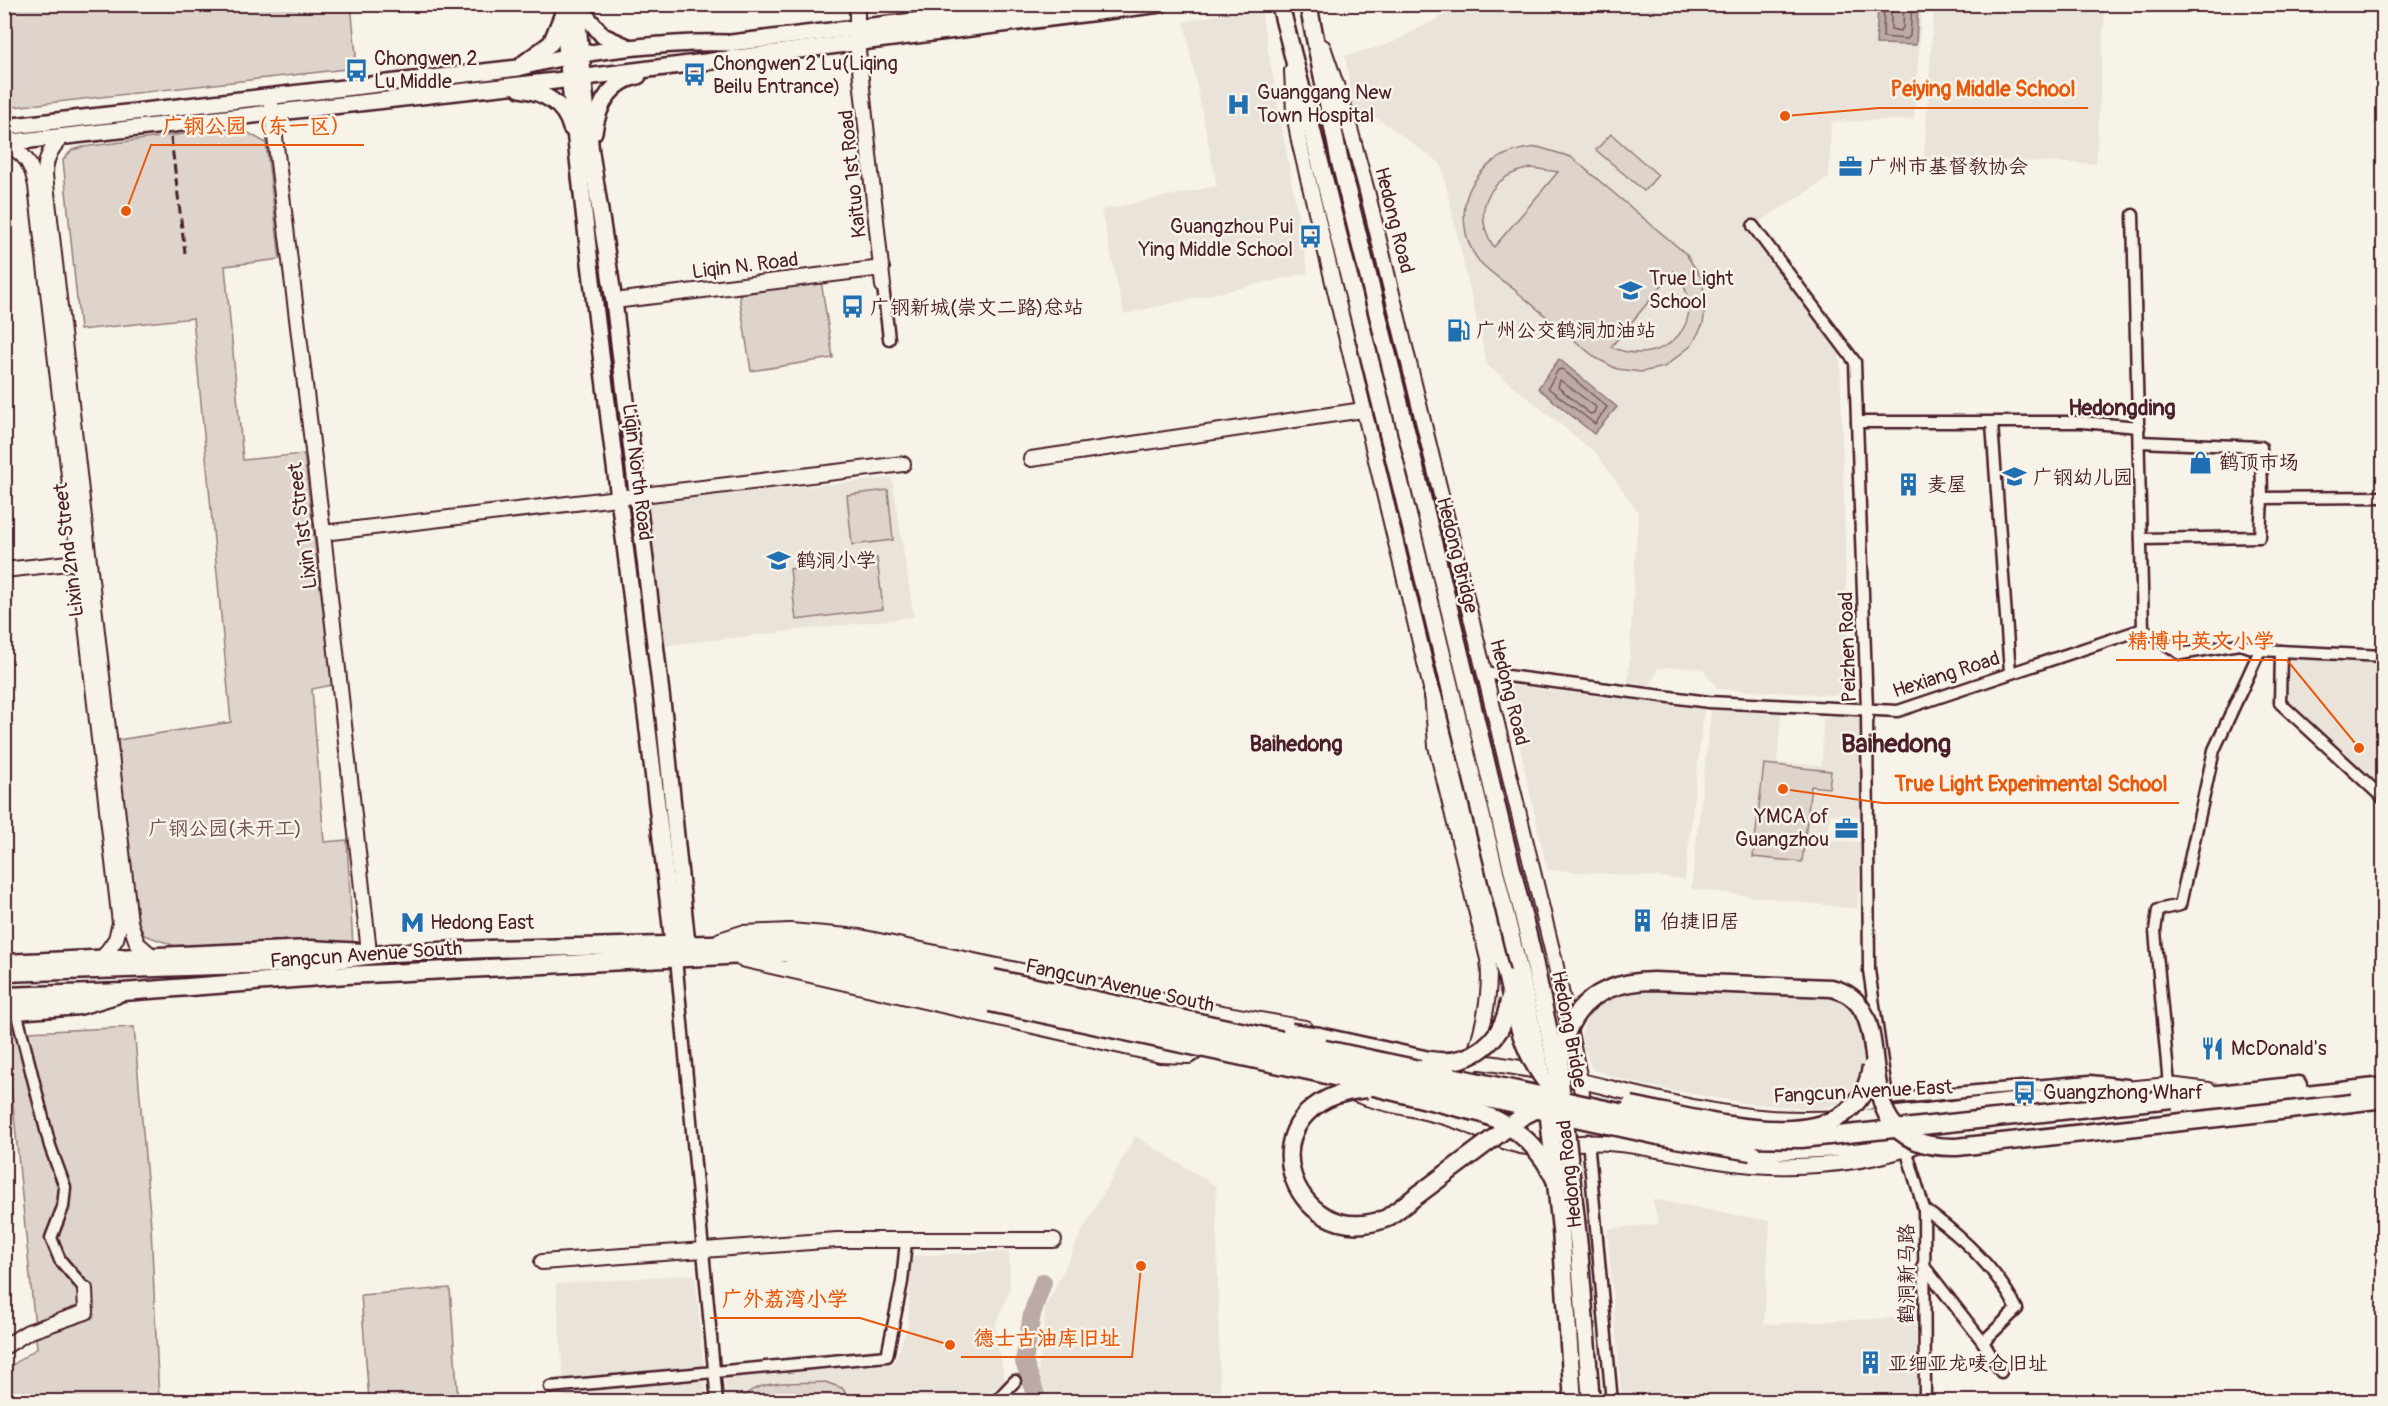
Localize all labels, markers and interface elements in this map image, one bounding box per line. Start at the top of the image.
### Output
place label: Chongwen 2 Lu Middle [374,46,477,94]
place label: Chongwen 2 Lu(Liqing Beilu Entrance) [713,51,898,99]
bus stop icon: Chongwen 2 Lu Middle [343,57,369,83]
bus stop icon: Chongwen 2 Lu(Liqing Beilu Entrance) [682,61,708,87]
callout: Peiying Middle School [1879,69,2088,108]
text: Peiying Middle School [1891,76,2075,103]
place label: Guanggang New Town Hospital [1257,80,1392,128]
hospital icon: Guanggang New Town Hospital [1226,91,1252,117]
callout: 广钢公园（东一区） [151,106,364,145]
street label: Kaituo 1st Road [833,109,872,239]
text: 广钢公园（东一区） [163,113,352,140]
office icon: 广州市基督教协会 [1837,153,1863,179]
place label: 广州市基督教协会 [1868,154,2028,179]
street label: Hedong Road [1369,164,1420,276]
place label: Guangzhou Pui Ying Middle School [1138,214,1293,262]
bus stop icon: Guangzhou Pui Ying Middle School [1298,224,1324,250]
street label: Liqin N. Road [690,247,800,284]
place label: True Light School [1649,266,1734,314]
school or university icon: True Light School [1618,277,1644,303]
bus stop icon: 广钢新城(崇文二路)总站 [839,294,865,320]
place label: 广钢新城(崇文二路)总站 [870,295,1083,320]
fuel station icon: 广州公交鹤洞加油站 [1445,317,1471,343]
place label: 广州公交鹤洞加油站 [1476,318,1656,343]
district label: Hedongding [2068,394,2176,422]
street label: Liqin North Road [617,402,658,542]
shop icon: 鹤顶市场 [2188,449,2214,475]
place label: 鹤顶市场 [2219,450,2299,475]
street label: Lixin 1st Street [282,460,323,591]
school or university icon: 广钢幼儿园 [2002,464,2028,490]
place label: 广钢幼儿园 [2033,465,2133,490]
building icon: 麦屋 [1896,471,1922,497]
place label: 麦屋 [1927,472,1967,497]
street label: Lixin 2nd Street [48,481,89,618]
street label: Hedong Bridge [1431,494,1484,616]
school or university icon: 鹤洞小学 [765,547,791,573]
place label: 鹤洞小学 [796,548,876,573]
street label: Peizhen Road [1833,591,1862,703]
callout: 精博中英文小学 [2116,621,2287,660]
text: 精博中英文小学 [2128,628,2275,655]
street label: Hedong Road [1484,636,1535,748]
street label: Hexiang Road [1889,645,2003,704]
district label: Baihedong [1841,728,1951,760]
district label: Baihedong [1249,730,1343,758]
callout: True Light Experimental School [1882,764,2179,803]
text: True Light Experimental School [1894,771,2167,798]
place label: YMCA of Guangzhou [1735,804,1829,852]
office icon: YMCA of Guangzhou [1834,815,1860,841]
park label: 广钢公园(未开工) [148,816,302,841]
building icon: 伯捷旧居 [1629,908,1655,934]
metro station icon: Hedong East [399,909,425,935]
place label: 伯捷旧居 [1660,909,1740,934]
place label: Hedong East [430,910,535,935]
street label: Fangcun Avenue South [269,935,463,974]
street label: Fangcun Avenue South [1023,953,1217,1018]
street label: Hedong Bridge [1546,968,1593,1090]
restaurant icon: McDonald's [2200,1035,2226,1061]
place label: McDonald's [2231,1036,2327,1061]
street label: Fangcun Avenue East [1773,1074,1954,1109]
bus stop icon: Guangzhong Wharf [2012,1079,2038,1105]
place label: Guangzhong Wharf [2043,1080,2203,1105]
street label: Hedong Road [1551,1119,1588,1229]
street label: 鹤洞新马路 [1894,1223,1919,1324]
callout: 广外荔湾小学 [710,1279,860,1318]
text: 广外荔湾小学 [722,1286,848,1313]
callout: 德士古油库旧址 [961,1318,1132,1357]
text: 德士古油库旧址 [974,1325,1121,1352]
building icon: 亚细亚龙唛仓旧址 [1857,1350,1883,1376]
place label: 亚细亚龙唛仓旧址 [1888,1351,2048,1376]

